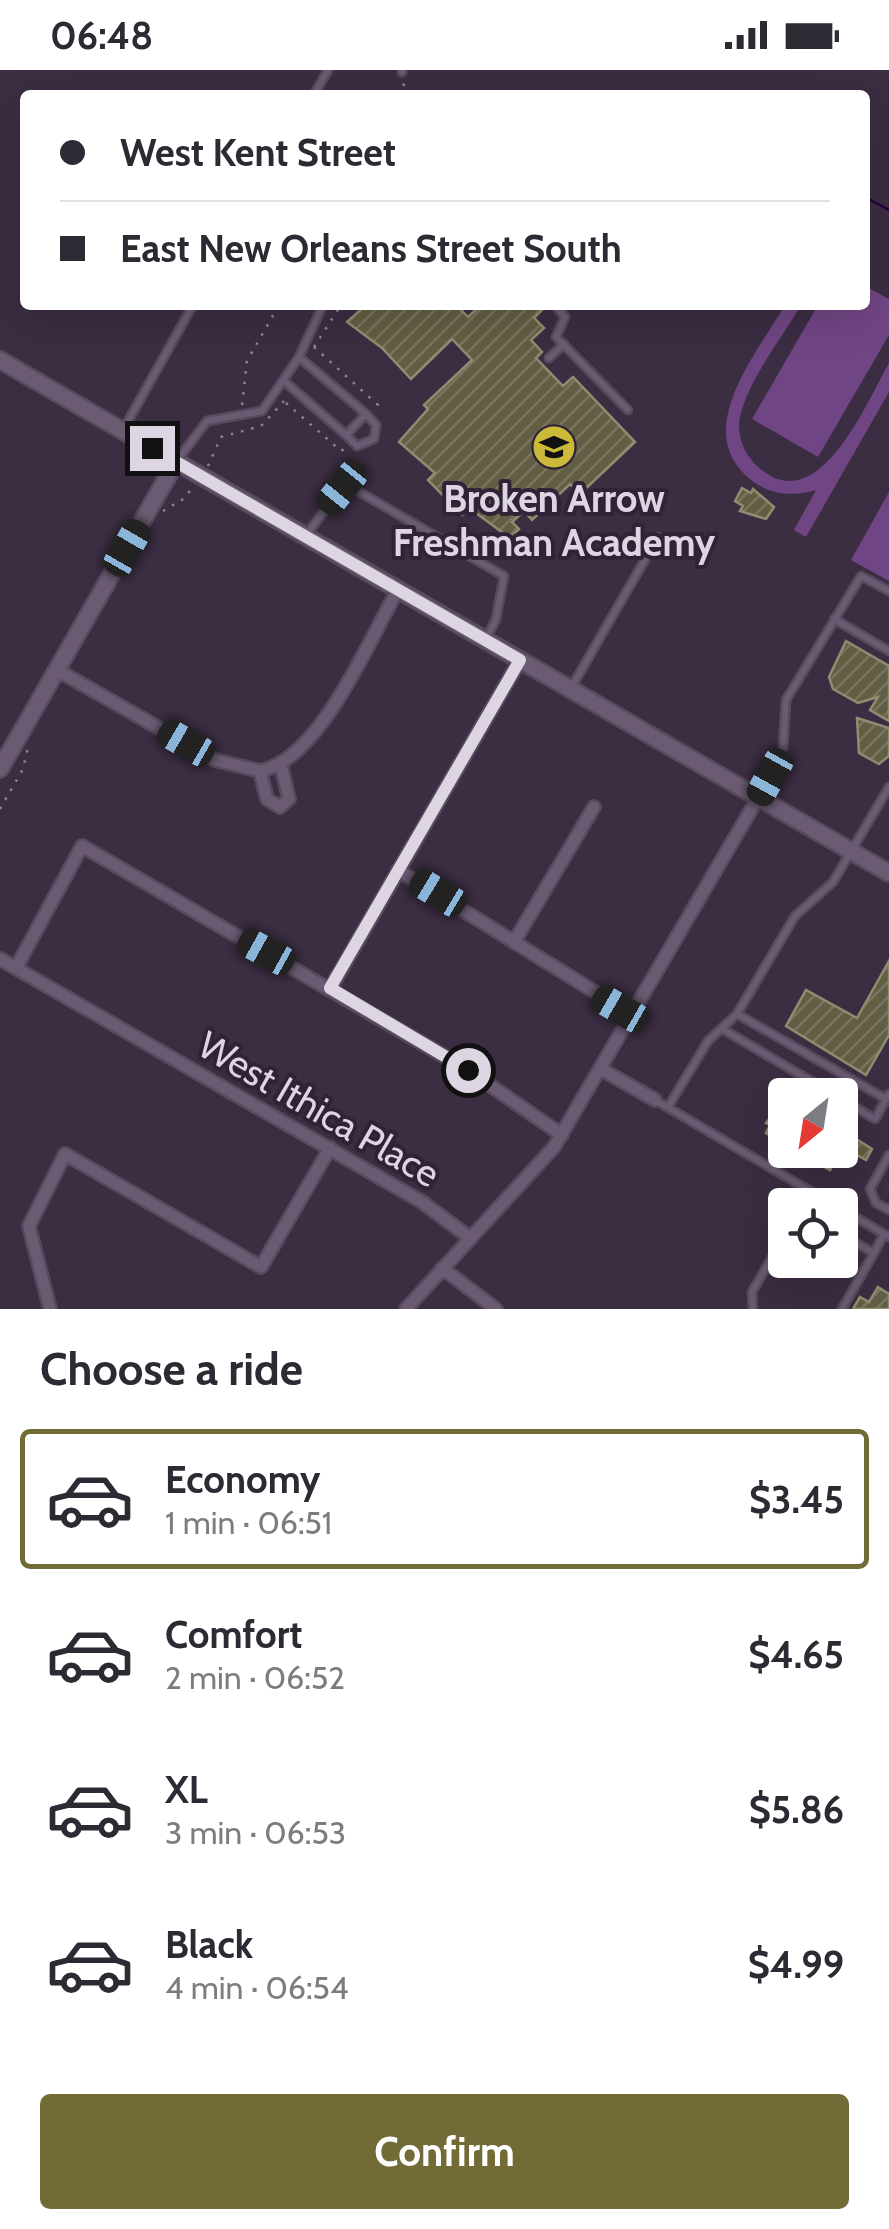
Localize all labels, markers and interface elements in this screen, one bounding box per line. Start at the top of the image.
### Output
text: 06:48 [50,12,153,59]
text: West Kent Street [120,129,396,176]
text: East New Orleans Street South [120,225,622,272]
school or university icon: Broken Arrow Freshman Academy [531,424,577,470]
route end [130,426,175,471]
car [311,455,373,521]
place label: Broken Arrow Freshman Academy [393,475,716,566]
car [99,515,155,581]
car [153,715,219,771]
car [742,743,798,811]
car [405,865,471,921]
car [232,924,300,980]
car [587,981,653,1037]
street label: West Ithica Place [190,1021,448,1197]
route start [446,1048,491,1093]
north arrow [768,1078,858,1168]
map controls [768,1078,858,1278]
button: locate [768,1188,858,1278]
text: Choose a ride [40,1342,303,1396]
icon: car [45,1454,135,1544]
text: Economy [165,1456,320,1503]
text: $3.45 [749,1476,844,1523]
text: 1 min · 06:51 [165,1503,332,1542]
icon: car [45,1609,135,1699]
text: Comfort [165,1611,302,1658]
text: $4.65 [748,1631,844,1678]
text: 2 min · 06:52 [165,1658,345,1697]
icon: car [45,1764,135,1854]
text: XL [165,1766,208,1813]
text: $5.86 [749,1786,844,1833]
text: 3 min · 06:53 [165,1813,346,1852]
icon: car [45,1919,135,2009]
text: Black [165,1921,253,1968]
text: $4.99 [748,1941,844,1988]
text: 4 min · 06:54 [165,1968,348,2007]
button: Confirm [40,2094,849,2209]

